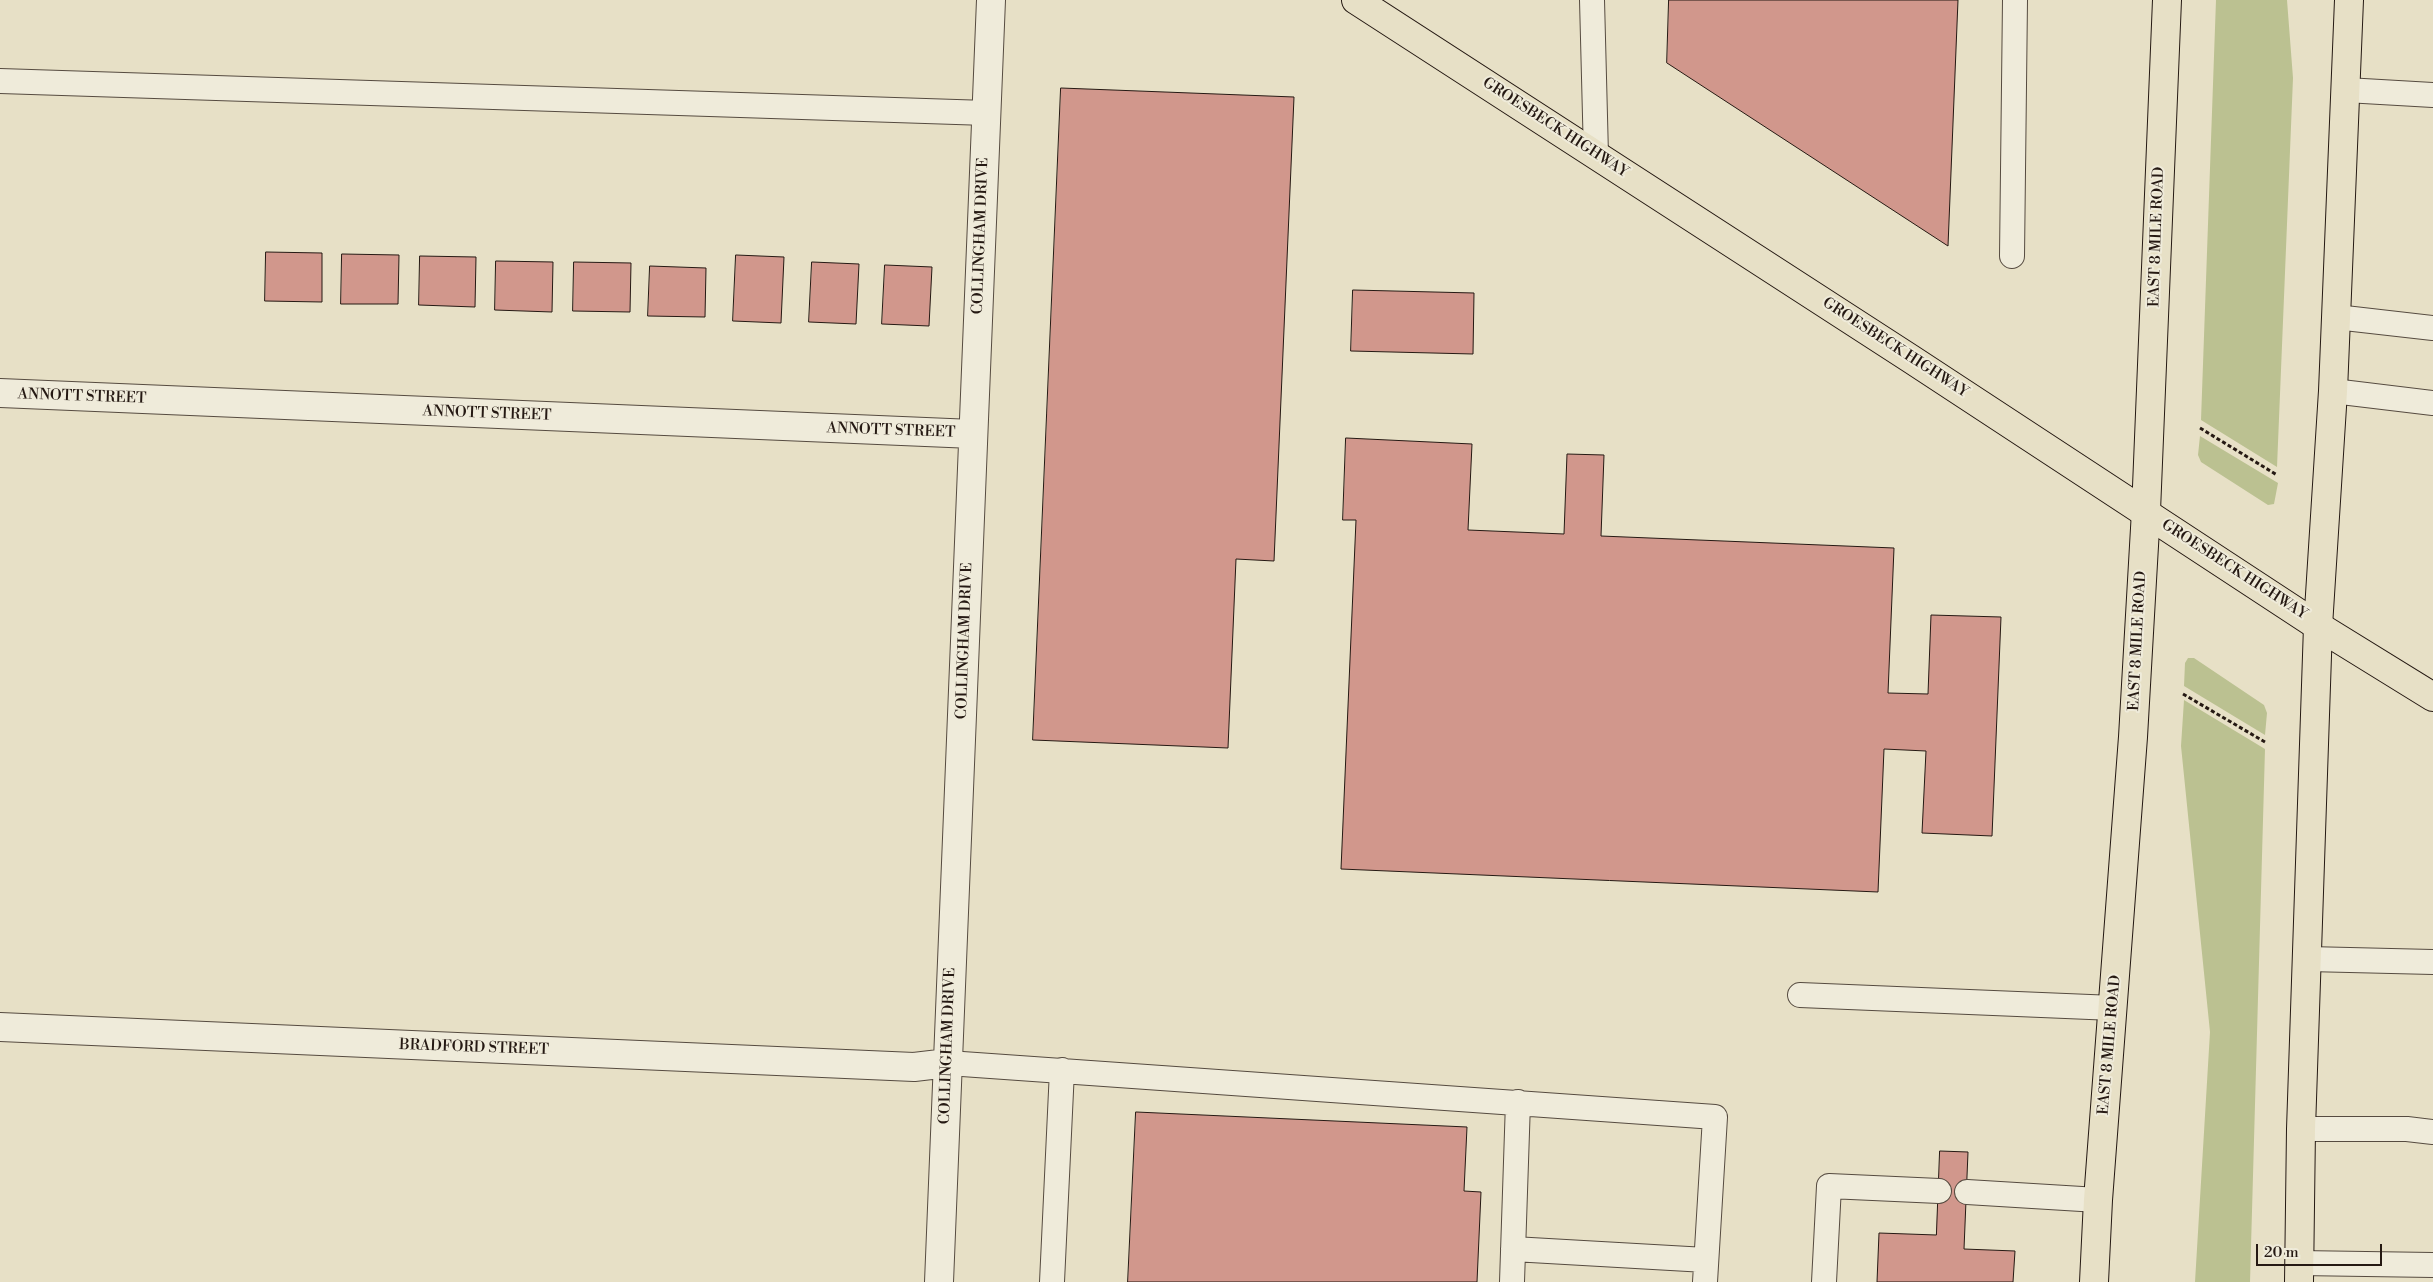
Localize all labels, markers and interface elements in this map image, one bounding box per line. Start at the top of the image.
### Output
street label: GROESBECK HIGHWAY [1479,74,1631,182]
street label: COLLINGHAM DRIVE [969,157,993,315]
street label: EAST 8 MILE ROAD [2146,166,2168,308]
street label: GROESBECK HIGHWAY [1819,294,1971,402]
street label: ANNOTT STREET [17,386,147,408]
street label: ANNOTT STREET [422,403,552,425]
street label: ANNOTT STREET [826,420,956,442]
street label: GROESBECK HIGHWAY [2158,516,2310,624]
street label: COLLINGHAM DRIVE [953,562,977,720]
street label: EAST 8 MILE ROAD [2125,570,2151,712]
street label: COLLINGHAM DRIVE [936,967,960,1125]
street label: EAST 8 MILE ROAD [2095,974,2125,1116]
street label: BRADFORD STREET [399,1036,549,1060]
scale bar [2258,1234,2384,1266]
text: 20 m [2264,1243,2299,1262]

